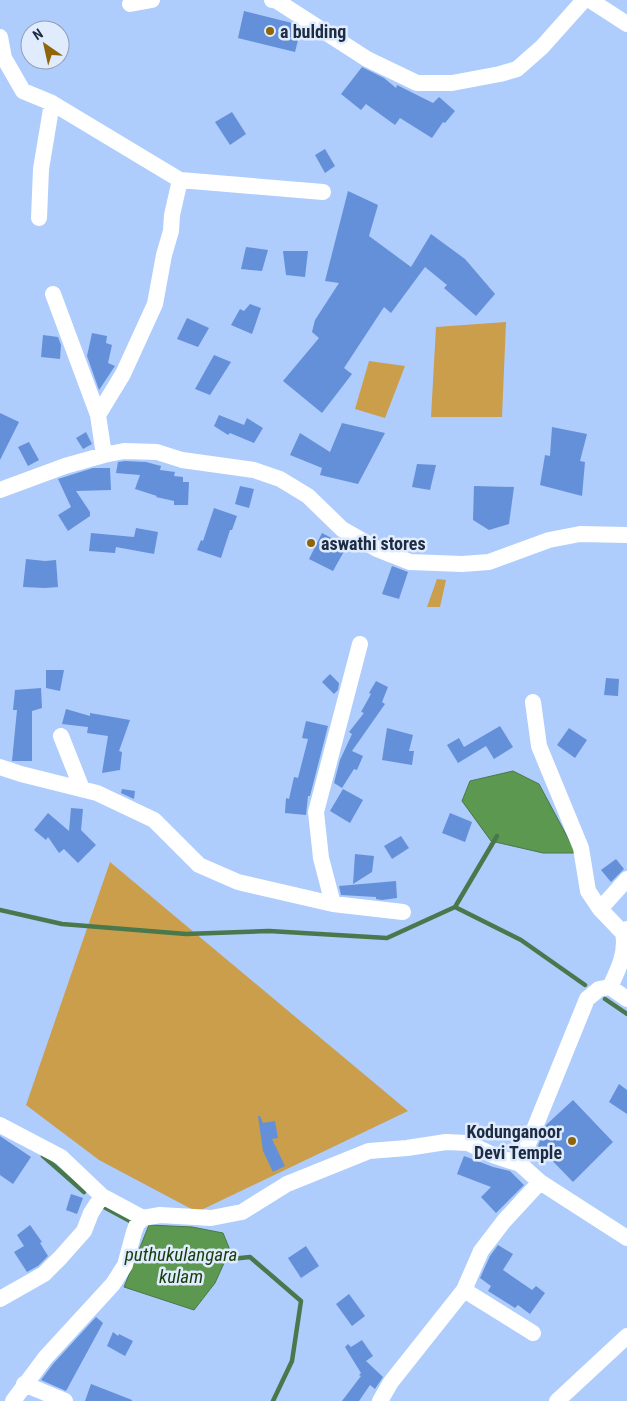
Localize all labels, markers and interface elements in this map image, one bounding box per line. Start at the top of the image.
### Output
north arrow [20,20,70,70]
place label: a bulding [280,21,346,42]
text: N [30,25,46,43]
marker: a bulding [264,25,276,37]
place label: aswathi stores [321,533,426,554]
marker: aswathi stores [305,537,317,549]
place label: Kodunganoor Devi Temple [466,1121,562,1163]
marker: Kodunganoor Devi Temple [566,1135,578,1147]
water label: puthukulangara kulam [124,1243,237,1288]

